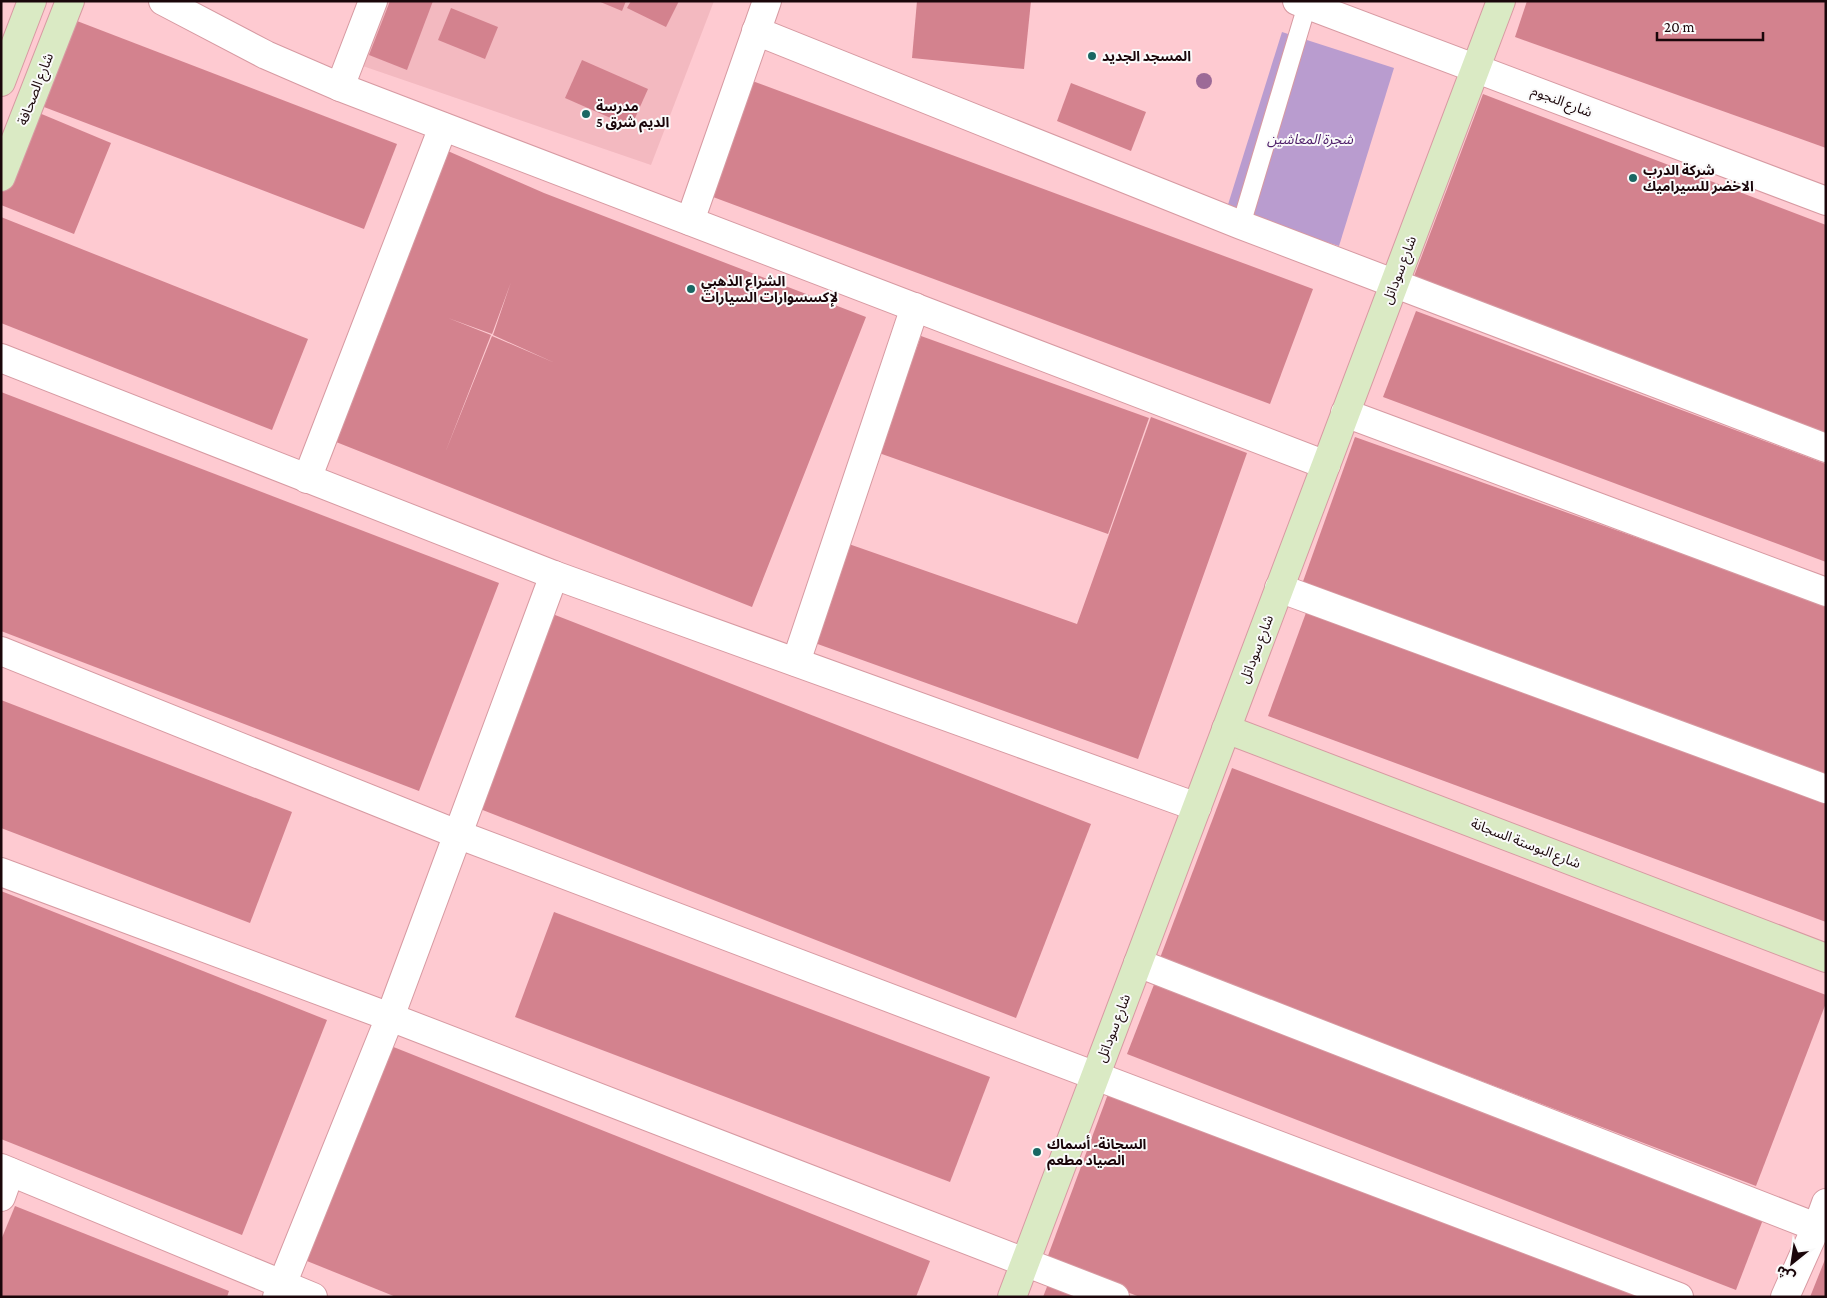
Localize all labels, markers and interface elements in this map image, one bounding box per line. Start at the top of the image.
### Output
scale bar [1657,10,1763,42]
text: 20 m [1664,19,1695,35]
place label: المسجد الجديد [1102,48,1191,64]
marker: المسجد الجديد [1086,50,1098,62]
street label: شارع الصحافة [14,51,59,129]
street label: شارع النجوم [1528,82,1595,123]
place label: مدرسة الديم شرق 5 [596,98,670,133]
marker: مدرسة الديم شرق 5 [580,108,592,120]
park label: شجرة المعاشين [1267,131,1354,148]
place label: شركة الدرب الاخضر للسيراميك [1643,162,1754,195]
marker: شركة الدرب الاخضر للسيراميك [1627,172,1639,184]
street label: شارع سوداتل [1379,234,1422,308]
place label: الشراع الذهبي لإكسسوارات السيارات [701,273,838,307]
marker: الشراع الذهبي لإكسسوارات السيارات [685,283,697,295]
street label: شارع سوداتل [1236,613,1279,687]
street label: شارع البوستة السجانة [1468,815,1583,874]
street label: شارع سوداتل [1093,992,1136,1066]
place label: السجانة- أسماك الصياد مطعم [1047,1135,1147,1171]
marker: السجانة- أسماك الصياد مطعم [1031,1146,1043,1158]
north arrow [1767,1238,1817,1288]
text: ش [1773,1263,1798,1286]

